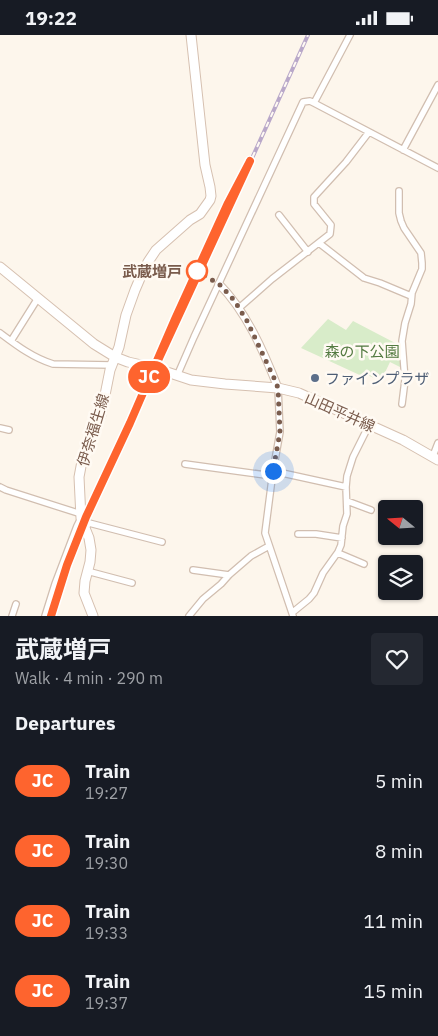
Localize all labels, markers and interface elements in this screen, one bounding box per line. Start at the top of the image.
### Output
text: 19:22 [25,6,77,30]
marker: 武蔵増戸 [186,260,208,282]
place label: 武蔵増戸 [122,262,182,281]
park label: 森の下公園 [324,342,400,361]
line badge: JC [126,361,172,393]
text: JC [138,365,160,388]
place label: ファインプラザ [325,369,430,388]
marker: ファインプラザ [309,372,321,384]
street label: 山田平井線 [302,388,378,436]
street label: 伊奈福生線 [73,391,113,469]
your location [261,459,286,484]
north arrow [378,500,422,545]
map controls [378,500,423,600]
button: layers [378,555,423,600]
text: 武蔵増戸 [15,633,111,665]
button: heart [371,633,423,685]
text: Walk · 4 min · 290 m [15,668,163,688]
text: Departures [15,711,115,735]
text: Train [85,759,130,783]
text: JC [32,769,53,792]
text: 5 min [375,769,423,793]
text: 19:27 [85,783,128,803]
text: Train [85,829,130,853]
text: JC [32,839,53,862]
text: 8 min [375,839,423,863]
text: 19:30 [85,853,128,873]
text: Train [85,899,130,923]
text: JC [32,909,53,932]
text: 11 min [364,909,423,933]
text: 19:33 [85,923,128,943]
text: Train [85,969,130,993]
text: JC [32,979,53,1002]
text: 15 min [364,979,423,1003]
text: 19:37 [85,993,128,1013]

